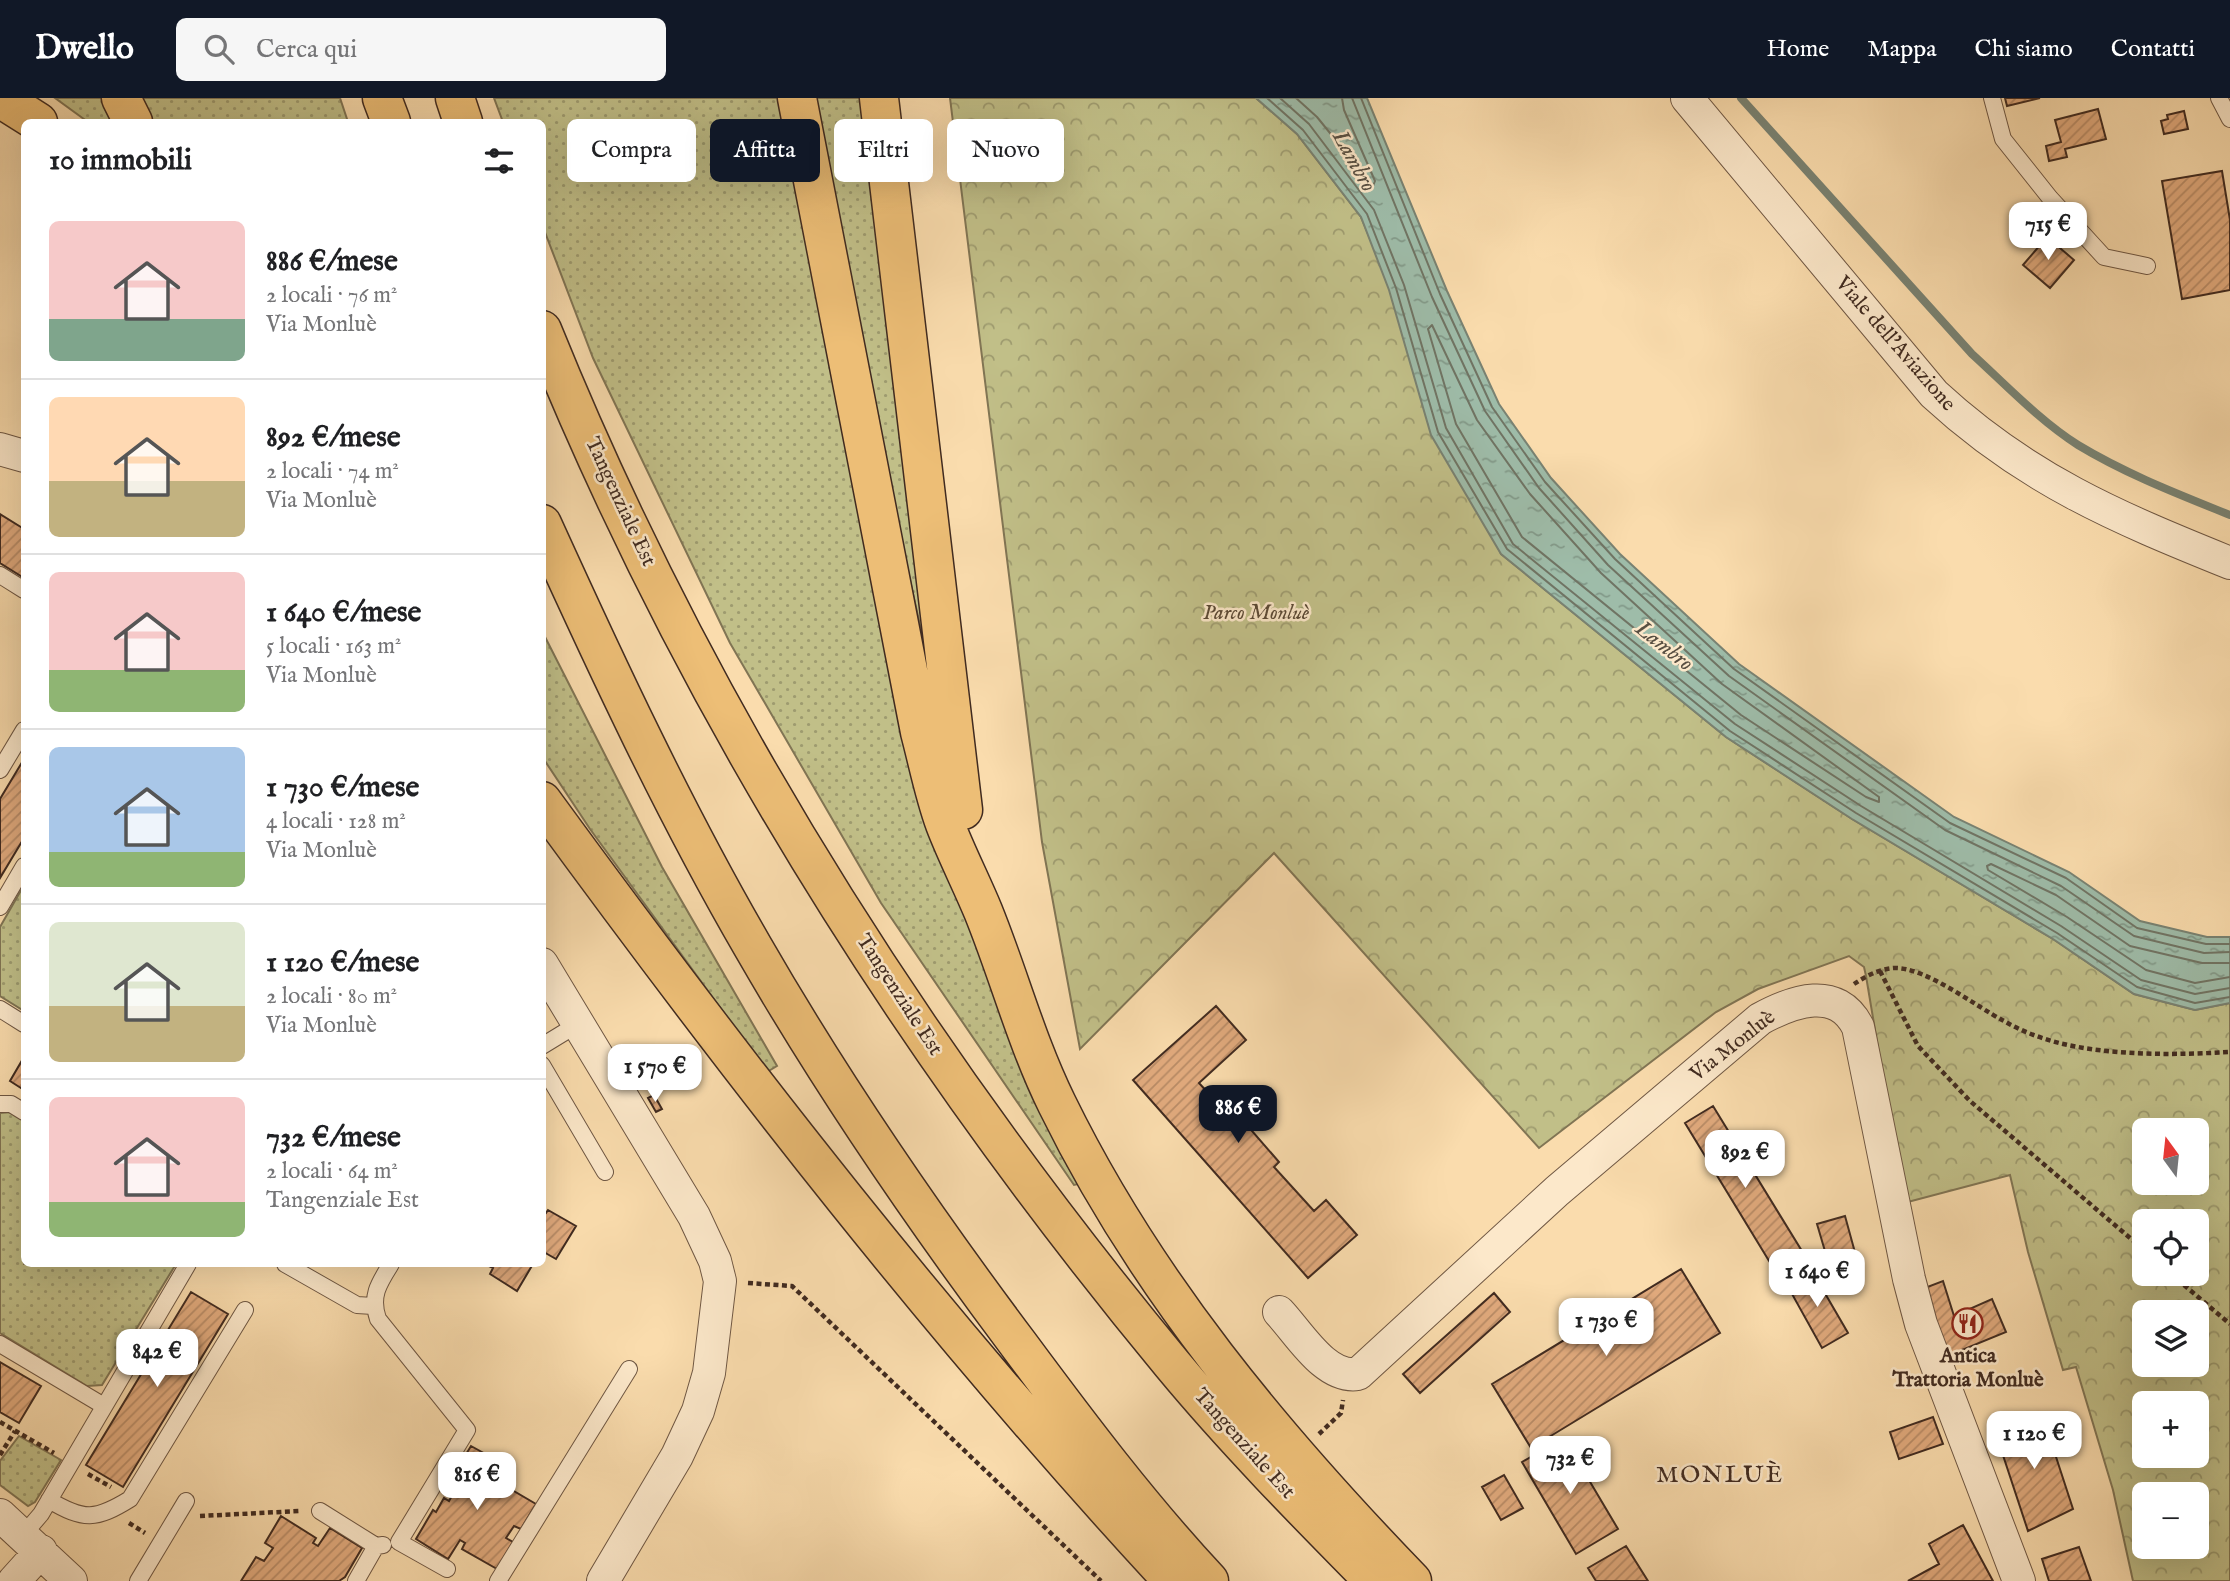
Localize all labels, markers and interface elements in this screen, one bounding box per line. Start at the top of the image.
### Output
search box [176,18,666,81]
text: Dwello [35,28,134,70]
icon: search [200,30,238,68]
text: Cerca qui [256,33,357,66]
text: Home [1767,34,1829,65]
text: Mappa [1867,34,1937,65]
text: Chi siamo [1975,34,2073,65]
text: Contatti [2111,34,2195,65]
chip: Compra [567,119,696,182]
chip: Affitta [710,119,820,182]
chip: Filtri [834,119,933,182]
chip: Nuovo [947,119,1064,182]
water label: Lambro [1325,124,1383,197]
text: 10 immobili [49,142,192,180]
icon: filters [480,142,518,180]
pin: 715 € [1999,202,2097,262]
text: 715 € [2025,210,2071,239]
text: 886 €/mese [266,243,398,281]
icon: home [105,249,189,333]
street label: Viale dell'Aviazione [1828,270,1961,418]
text: 2 locali · 76 m² [266,281,397,310]
text: Via Monluè [266,310,377,339]
text: 892 €/mese [266,419,400,457]
icon: home [105,425,189,509]
street label: Tangenziale Est [578,433,662,571]
text: 2 locali · 74 m² [266,457,399,486]
text: Via Monluè [266,486,377,515]
text: 1 640 €/mese [266,594,421,632]
icon: home [105,600,189,684]
park label: Parco Monluè [1203,600,1309,627]
water label: Lambro [1628,614,1699,678]
text: 5 locali · 163 m² [266,632,401,661]
text: Via Monluè [266,661,377,690]
text: 1 730 €/mese [266,769,419,807]
icon: home [105,775,189,859]
text: 4 locali · 128 m² [266,807,406,836]
text: Via Monluè [266,836,377,865]
street label: Tangenziale Est [850,929,948,1061]
text: 1 120 €/mese [266,944,419,982]
icon: home [105,950,189,1034]
text: 2 locali · 80 m² [266,982,397,1011]
street label: Via Monluè [1684,1004,1781,1088]
text: Via Monluè [266,1011,377,1040]
pin: 1 570 € [590,1044,720,1104]
text: 1 570 € [624,1052,686,1081]
pin: 886 € [1189,1086,1287,1145]
text: 886 € [1215,1093,1261,1122]
north arrow [2132,1118,2208,1195]
map controls [2132,1118,2209,1559]
text: 732 €/mese [266,1119,401,1157]
icon: home [105,1125,189,1209]
pin: 892 € [1696,1130,1794,1190]
text: 892 € [1721,1138,1769,1167]
text: 2 locali · 64 m² [266,1157,398,1186]
text: Tangenziale Est [266,1186,419,1215]
button: locate [2132,1209,2209,1286]
pin: 1 640 € [1752,1250,1882,1309]
text: 1 640 € [1785,1257,1849,1286]
pin: 1 730 € [1541,1298,1671,1358]
button: layers [2132,1300,2209,1377]
text: 1 730 € [1575,1306,1637,1335]
restaurant icon: Antica Trattoria Monluè [1951,1307,1985,1341]
pin: 842 € [108,1330,206,1389]
text: 842 € [132,1337,182,1366]
place label: Antica Trattoria Monluè [1891,1343,2044,1394]
street label: Tangenziale Est [1187,1383,1301,1505]
button: + [2132,1391,2209,1468]
pin: 1 120 € [1969,1412,2099,1471]
text: 1 120 € [2003,1419,2065,1448]
pin: 732 € [1521,1436,1619,1496]
text: 732 € [1546,1444,1594,1473]
pin: 816 € [428,1452,526,1512]
text: 816 € [454,1460,500,1489]
district label: MONLUÈ [1656,1460,1784,1491]
button: − [2132,1482,2209,1559]

